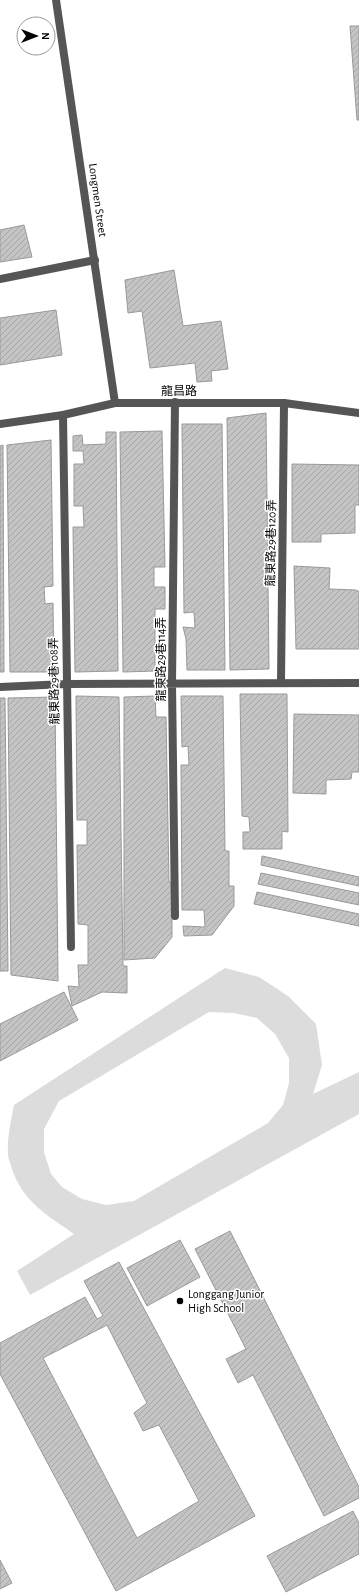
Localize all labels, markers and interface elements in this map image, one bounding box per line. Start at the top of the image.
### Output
north arrow [16,16,56,56]
text: N [40,32,51,40]
street label: Longmen Street [87,162,109,238]
street label: 龍昌路 [161,384,197,397]
street label: 龍東路29巷120弄 [263,499,278,587]
street label: 龍東路29巷114弄 [154,616,167,702]
street label: 龍東路29巷108弄 [46,637,61,725]
place label: Longgang Junior High School [188,1288,264,1314]
marker: Longgang Junior High School [175,1296,185,1306]

